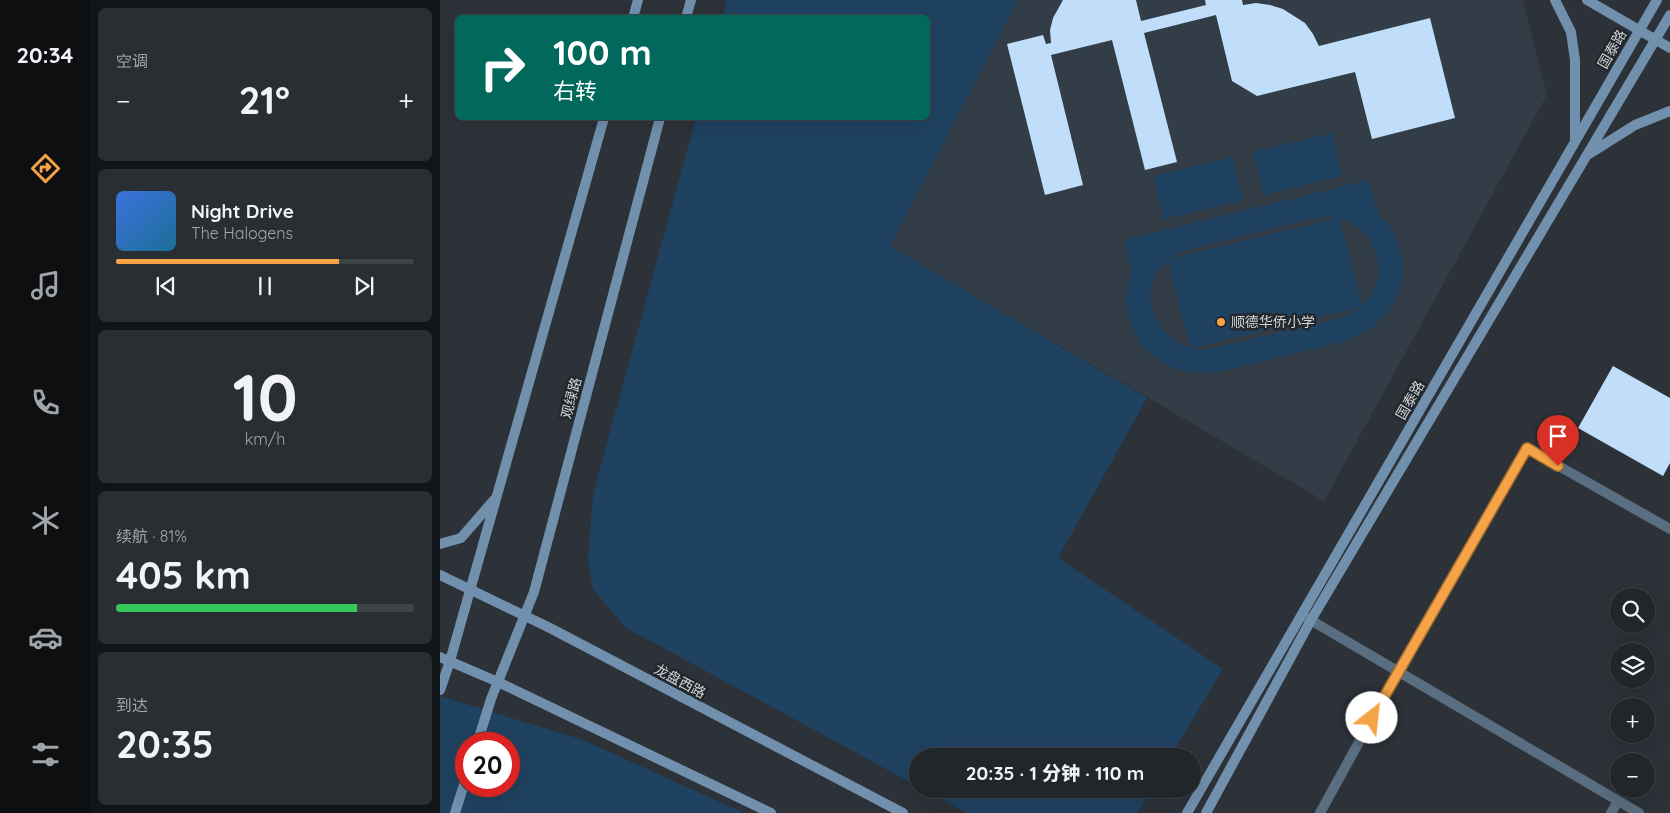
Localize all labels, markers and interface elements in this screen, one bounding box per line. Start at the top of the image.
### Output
street label: 国泰路 [1594,26,1630,72]
text: 100 m [553,30,652,74]
icon: right [470,35,535,100]
text: 20:34 [17,41,73,69]
text: 空调 [116,51,148,71]
text: 21° [239,76,290,124]
text: 右转 [553,77,597,105]
text: − [116,83,131,118]
text: + [398,83,414,118]
icon: directions [28,151,63,186]
text: Night Drive [191,199,294,223]
text: The Halogens [191,223,293,243]
icon: music [28,268,63,303]
icon: previous [152,272,180,300]
icon: pause [251,272,279,300]
icon: next [350,272,378,300]
place label: 顺德华侨小学 [1231,313,1315,331]
marker: 顺德华侨小学 [1215,316,1227,328]
text: 10 [232,356,298,437]
street label: 观绿路 [557,375,585,421]
street label: 国泰路 [1392,377,1428,423]
icon: phone [28,385,63,420]
pin [1537,415,1579,466]
icon: arrive [1544,422,1572,450]
text: km/h [245,429,285,449]
icon: climate [28,503,63,538]
text: 续航 · 81% [116,526,187,546]
text: 405 km [116,551,251,599]
map controls [1610,588,1655,798]
button: search [1610,588,1655,633]
icon: car [28,620,63,655]
button: layers [1610,643,1655,688]
street label: 龙盘西路 [651,660,709,702]
position arrow [1345,691,1397,743]
text: 到达 [116,695,148,715]
button: + [1610,698,1655,743]
text: 20:35 [116,720,214,768]
speed limit sign: 20 [455,732,520,797]
icon: filters [28,737,63,772]
button: − [1610,753,1655,798]
text: 20:35 · 1 分钟 · 110 m [966,761,1144,785]

